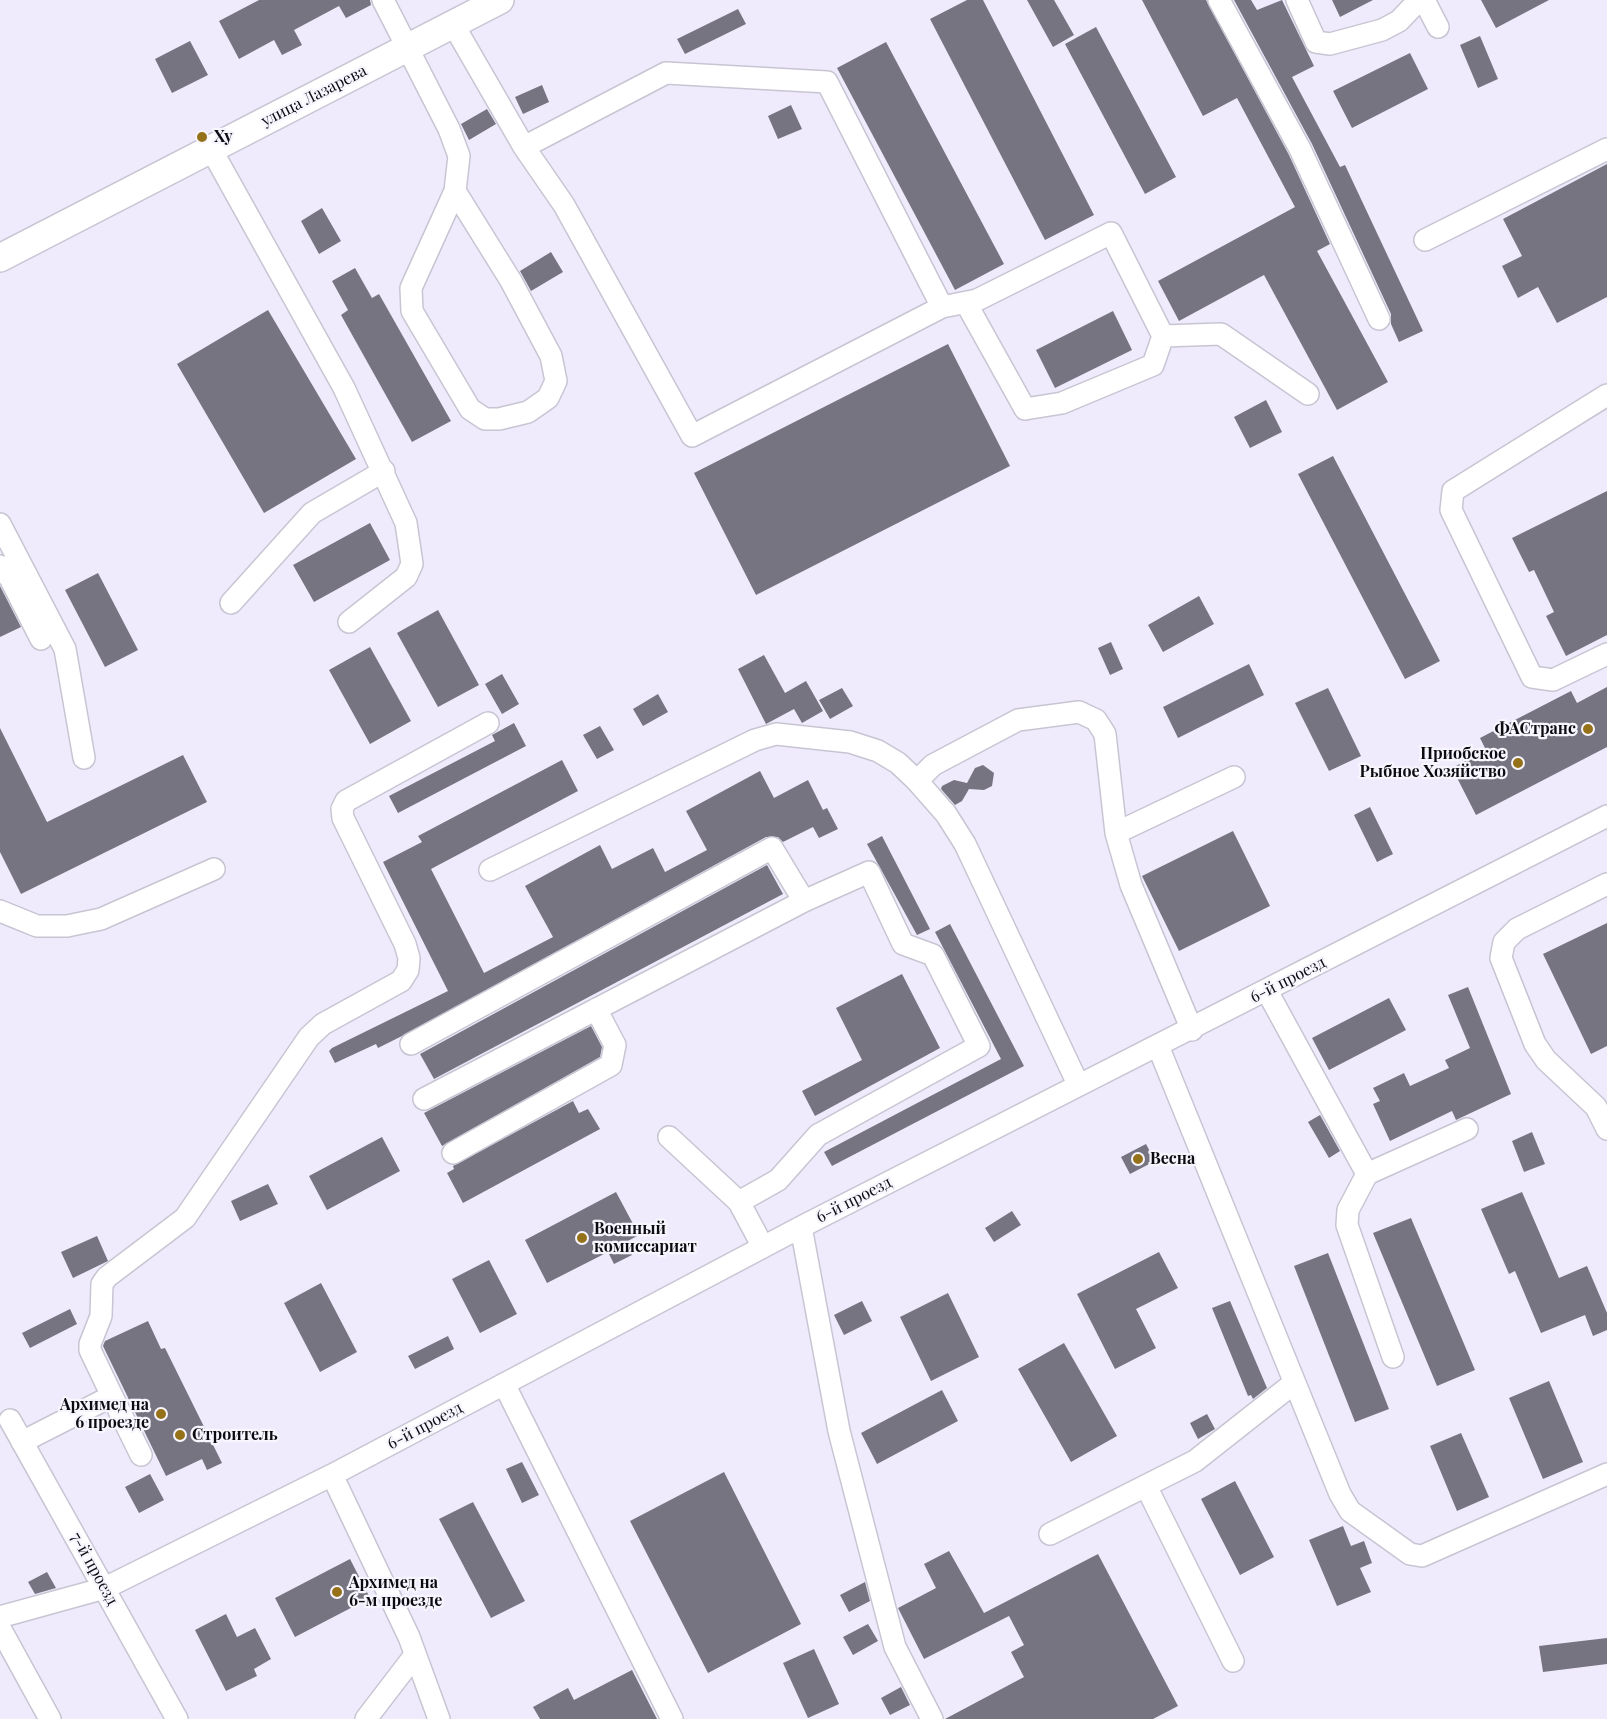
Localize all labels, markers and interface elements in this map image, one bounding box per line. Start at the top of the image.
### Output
street label: улица Лазарева [258,61,370,131]
place label: Xy [214,127,233,147]
marker: Xy [195,130,209,144]
place label: ФАСтранс [1495,719,1576,739]
marker: ФАСтранс [1581,722,1595,736]
place label: Приобское Рыбное Хозяйство [1360,744,1506,782]
marker: Приобское Рыбное Хозяйство [1511,756,1525,770]
street label: 6-й проезд [1247,953,1329,1007]
place label: Весна [1150,1149,1195,1169]
marker: Весна [1131,1152,1145,1166]
street label: 6-й проезд [813,1173,895,1227]
place label: Военный комиссариат [594,1219,697,1257]
marker: Военный комиссариат [575,1231,589,1245]
place label: Архимед на 6 проезде [60,1395,149,1433]
street label: 6-й проезд [384,1398,466,1454]
marker: Архимед на 6 проезде [154,1407,168,1421]
place label: Строитель [192,1425,278,1445]
marker: Строитель [173,1428,187,1442]
street label: 7-й проезд [66,1529,122,1609]
place label: Архимед на 6-м проезде [349,1573,442,1611]
marker: Архимед на 6-м проезде [330,1585,344,1599]

